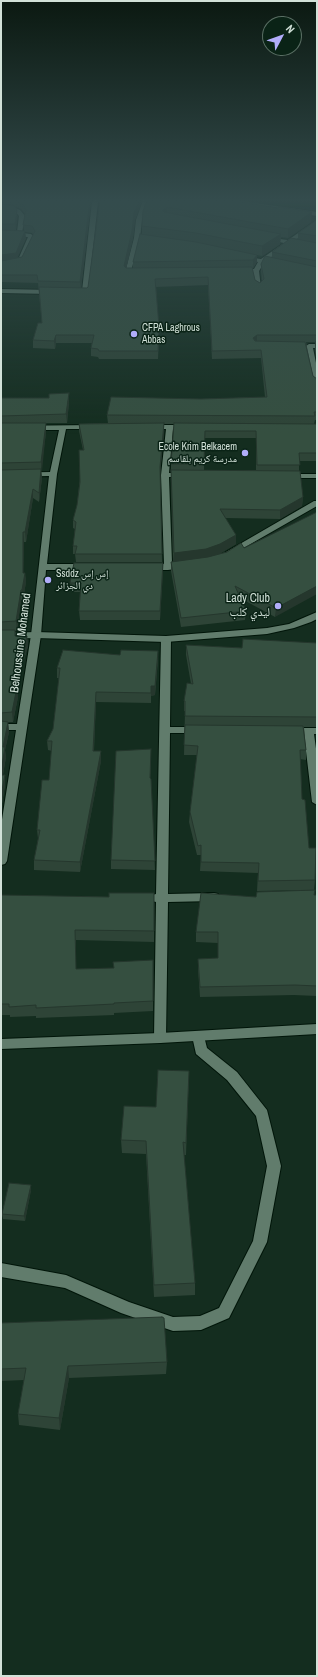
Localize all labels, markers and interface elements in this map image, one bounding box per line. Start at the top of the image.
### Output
north arrow [262,16,302,56]
text: N [283,22,298,36]
place label: CFPA Laghrous Abbas [142,322,200,346]
marker: CFPA Laghrous Abbas [129,329,139,339]
place label: Ecole Krim Belkacem مدرسة كريم بلقاسم [159,441,237,464]
marker: Ecole Krim Belkacem مدرسة كريم بلقاسم [240,448,250,458]
place label: Ssddz إس إس دي الجزائر [56,568,108,592]
marker: Ssddz إس إس دي الجزائر [43,575,53,585]
street label: Belhoussine Mohamed [8,592,34,694]
place label: Lady Club ليدي كلب [226,592,270,620]
marker: Lady Club ليدي كلب [273,601,283,611]

